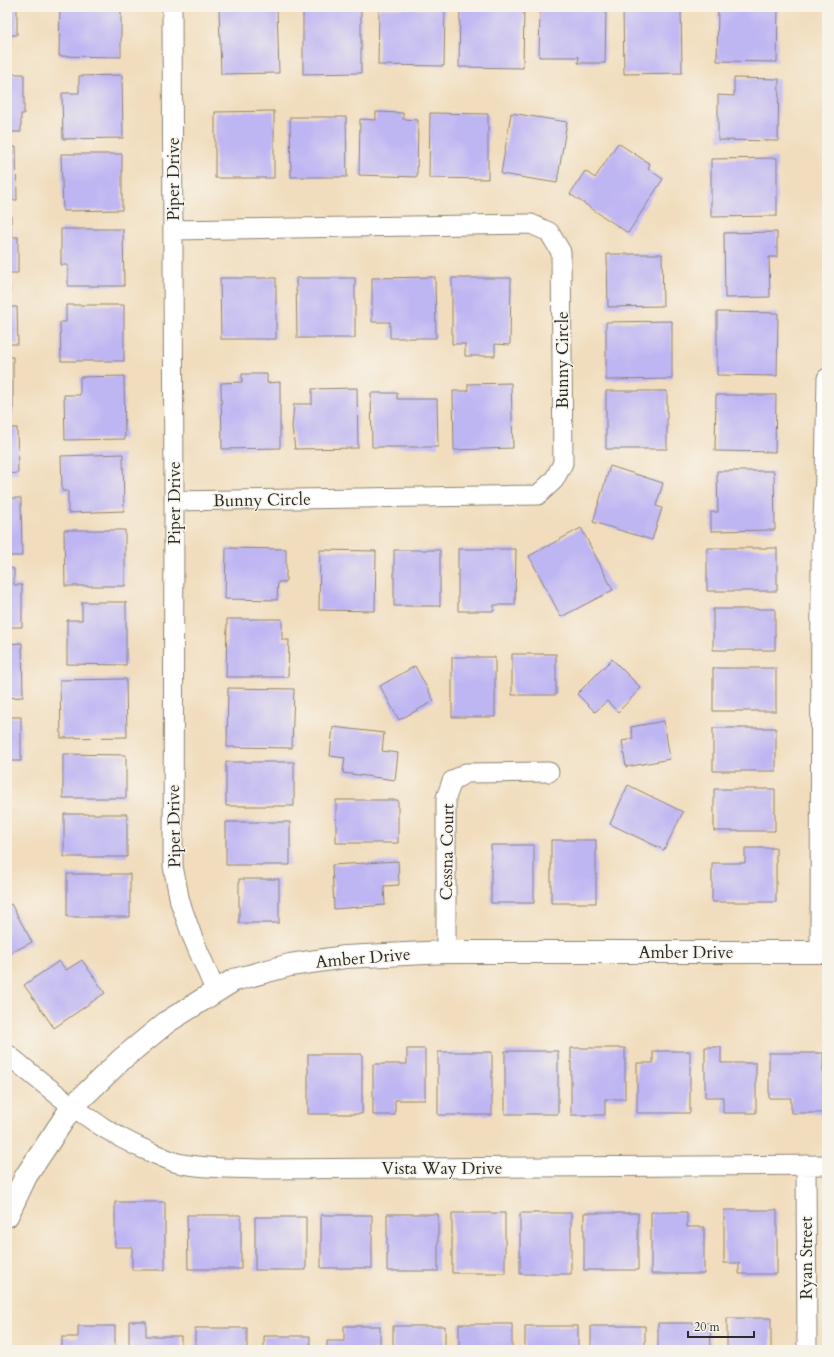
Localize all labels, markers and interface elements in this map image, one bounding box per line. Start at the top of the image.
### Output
street label: Piper Drive [162,137,185,221]
street label: Bunny Circle [551,311,574,409]
street label: Piper Drive [163,461,186,545]
street label: Bunny Circle [213,488,311,512]
street label: Piper Drive [162,784,186,868]
street label: Cessna Court [435,803,459,901]
street label: Amber Drive [638,941,734,964]
street label: Amber Drive [315,942,411,974]
street label: Vista Way Drive [381,1157,503,1180]
street label: Ryan Street [795,1216,818,1300]
scale bar [688,1313,754,1339]
text: 20 m [694,1319,721,1335]

